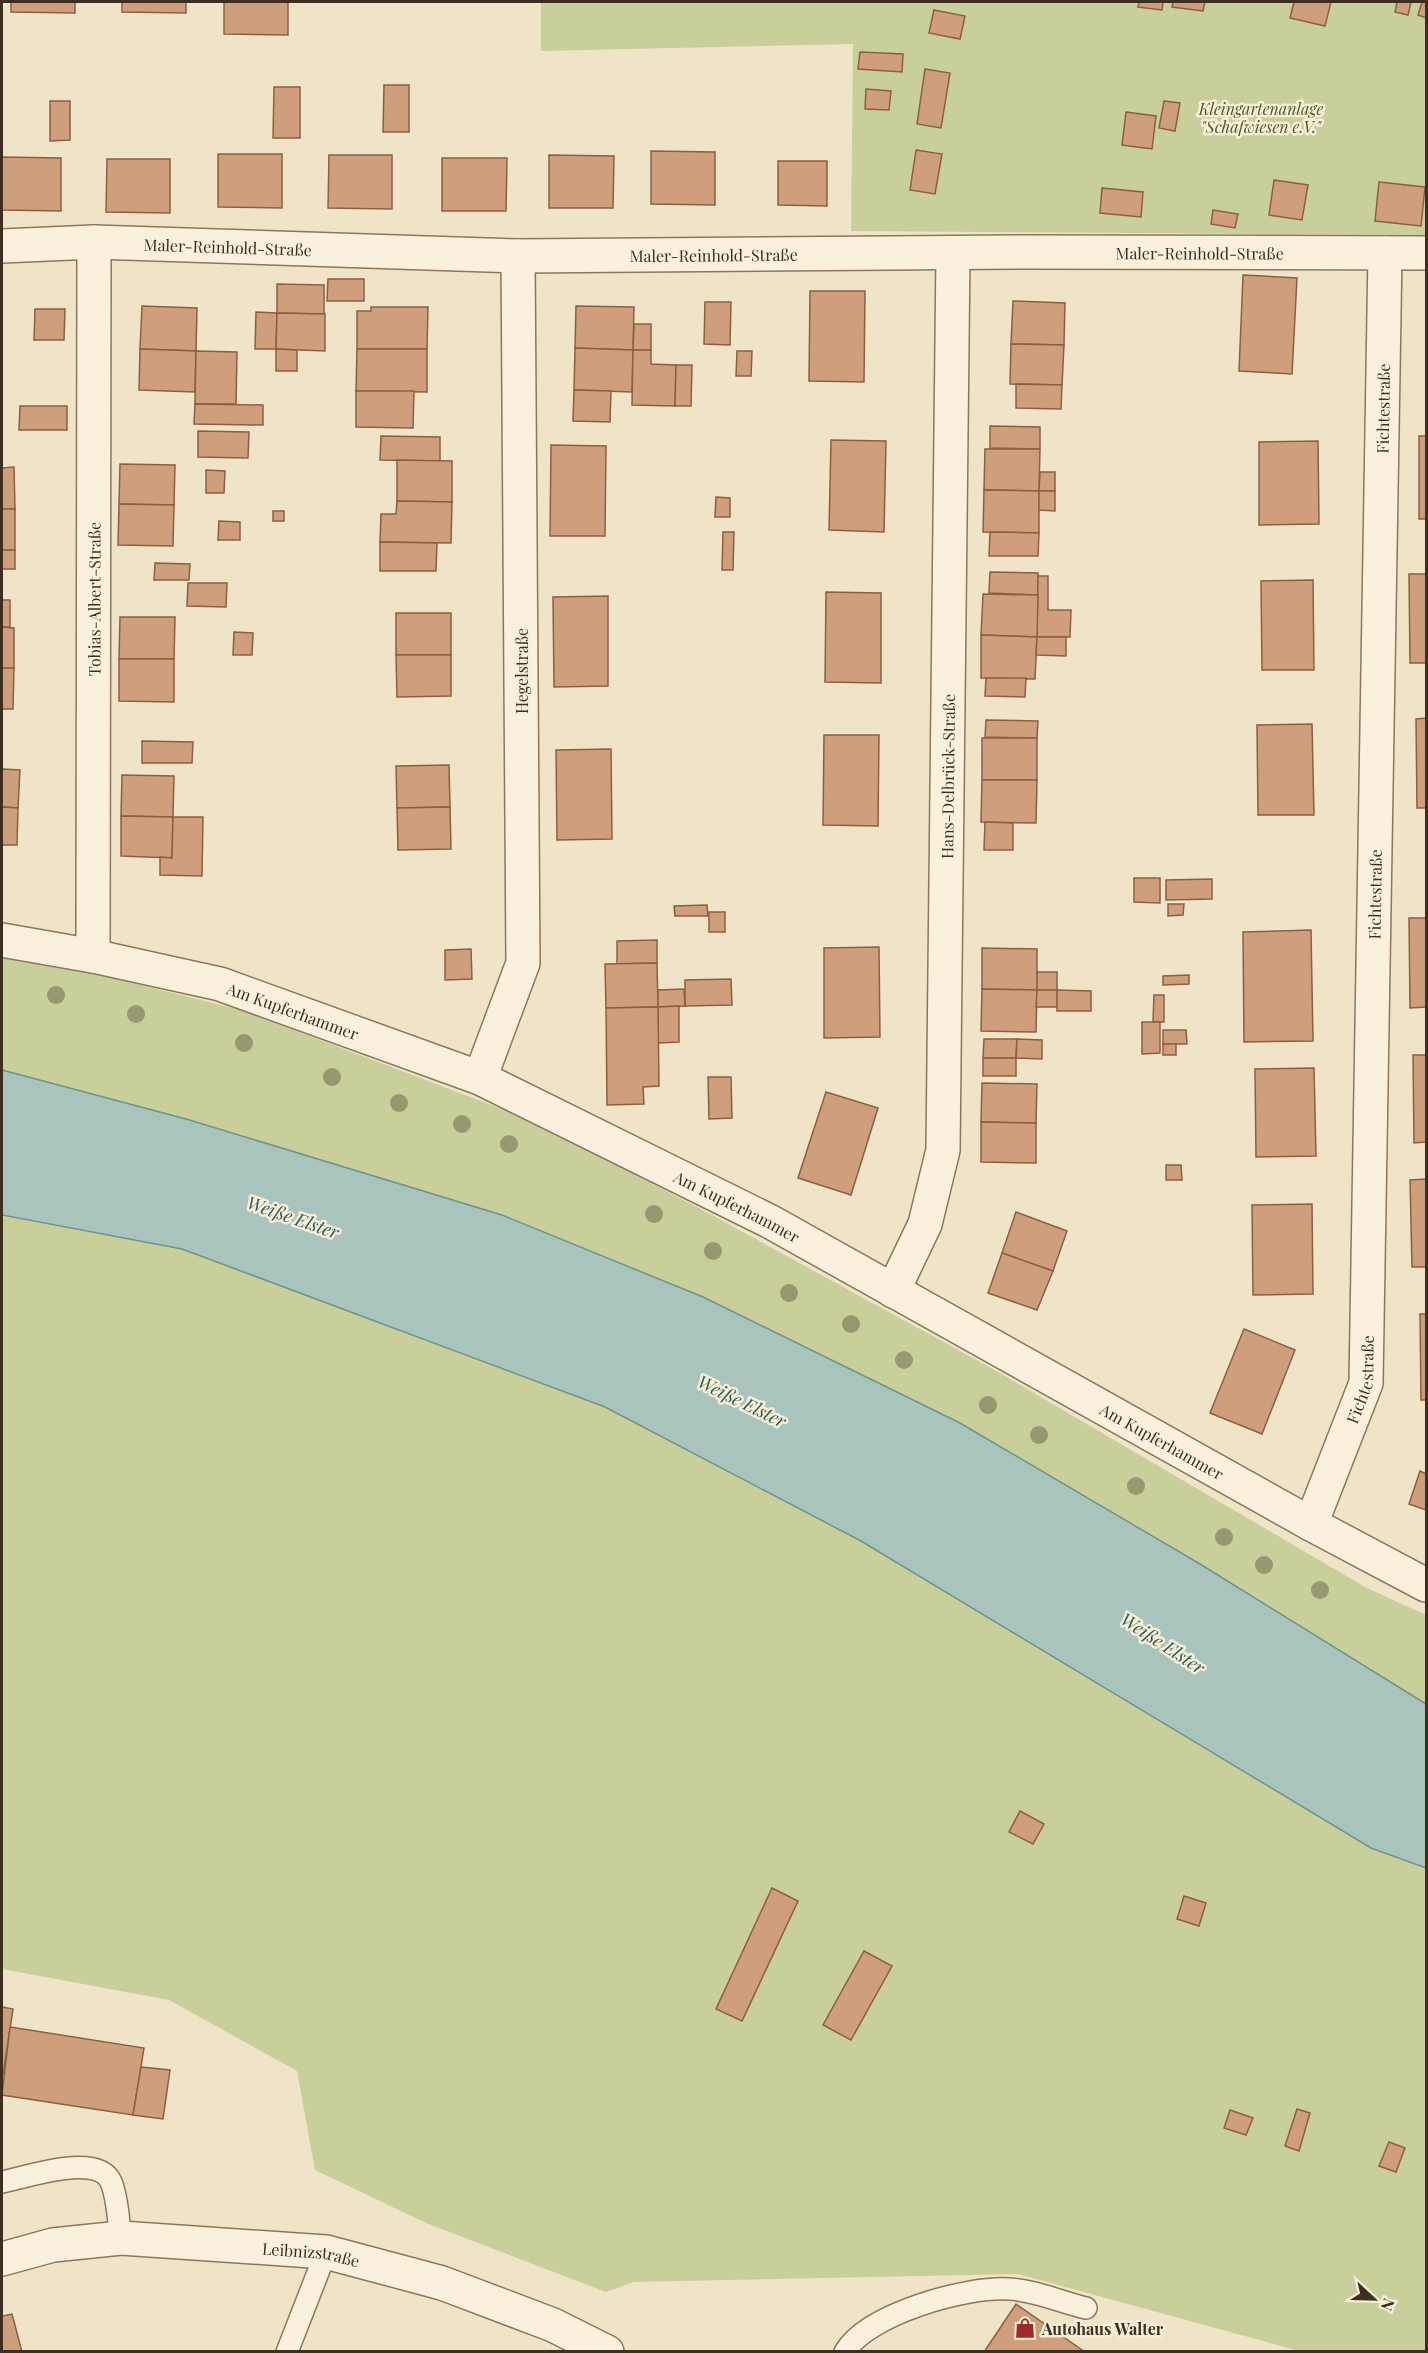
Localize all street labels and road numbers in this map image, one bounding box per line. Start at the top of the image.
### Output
street label: Maler-Reinhold-Straße [143,233,312,260]
street label: Maler-Reinhold-Straße [1116,242,1284,263]
street label: Maler-Reinhold-Straße [629,243,798,266]
street label: Fichtestraße [1371,363,1394,454]
street label: Tobias-Albert-Straße [83,522,104,676]
street label: Hegelstraße [511,628,532,714]
street label: Hans-Delbrück-Straße [936,694,959,859]
street label: Fichtestraße [1363,849,1385,940]
street label: Am Kupferhammer [223,977,362,1044]
street label: Am Kupferhammer [670,1165,804,1247]
street label: Fichtestraße [1341,1335,1377,1426]
street label: Am Kupferhammer [1096,1397,1228,1484]
street label: Leibnizstraße [261,2237,362,2271]

